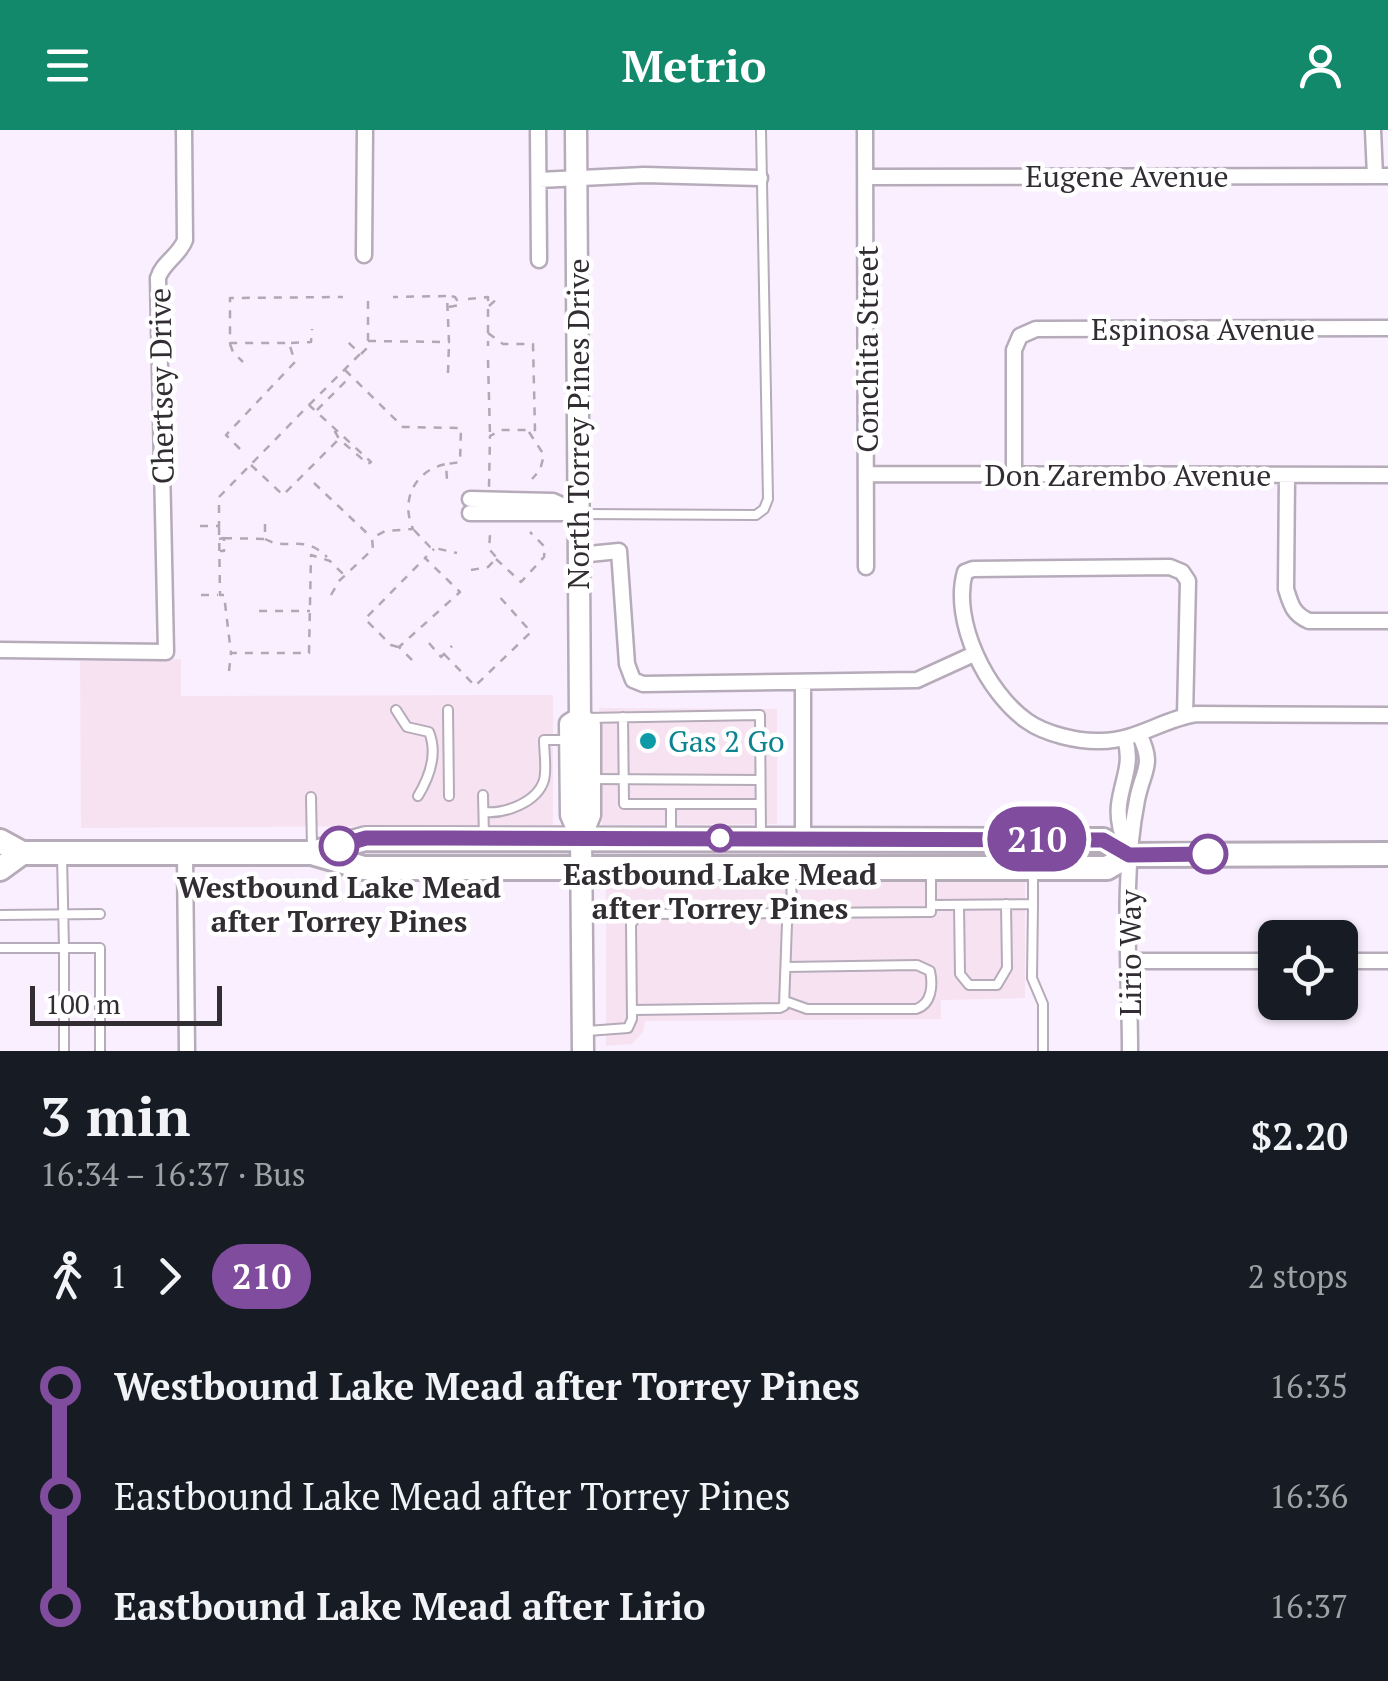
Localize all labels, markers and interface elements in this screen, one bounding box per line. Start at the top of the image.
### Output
text: Metrio [621,35,767,95]
icon: menu [40,38,95,93]
icon: person [1293,38,1348,93]
street label: Eugene Avenue [1025,156,1229,196]
street label: Conchita Street [847,245,887,453]
street label: North Torrey Pines Drive [558,258,598,590]
street label: Chertsey Drive [139,288,183,484]
street label: Espinosa Avenue [1091,309,1315,349]
street label: Don Zarembo Avenue [985,455,1271,495]
place label: Gas 2 Go [668,721,785,761]
marker: Gas 2 Go [637,730,659,752]
line badge: 210 [980,806,1094,872]
text: 210 [1007,816,1067,862]
marker: Eastbound Lake Mead after Torrey Pines [707,825,733,851]
marker: Westbound Lake Mead after Torrey Pines [320,827,358,865]
unlabelled marker [1189,835,1227,873]
place label: Eastbound Lake Mead after Torrey Pines [563,854,877,928]
place label: Westbound Lake Mead after Torrey Pines [177,867,501,941]
street label: Lirio Way [1110,889,1150,1016]
map controls [1258,920,1358,1020]
button: locate [1258,920,1358,1020]
scale bar [30,981,222,1026]
text: 100 m [45,985,121,1022]
text: 3 min [40,1079,190,1152]
text: $2.20 [1251,1111,1348,1161]
text: 16:34 – 16:37 · Bus [40,1153,306,1195]
icon: walk [40,1249,95,1304]
icon: forward [142,1249,197,1304]
text: 210 [232,1253,291,1299]
text: 1 [110,1255,127,1297]
text: 2 stops [1248,1255,1348,1297]
text: Westbound Lake Mead after Torrey Pines [114,1361,860,1411]
text: 16:35 [1269,1365,1348,1407]
text: Eastbound Lake Mead after Torrey Pines [114,1471,791,1521]
text: 16:36 [1269,1475,1348,1517]
text: Eastbound Lake Mead after Lirio [114,1581,706,1631]
text: 16:37 [1269,1585,1348,1627]

